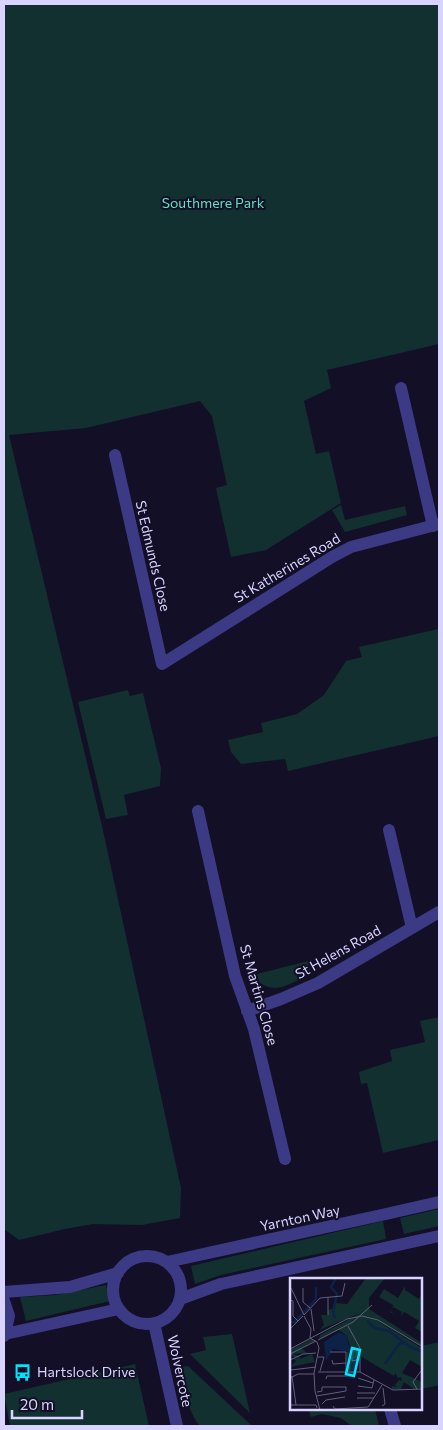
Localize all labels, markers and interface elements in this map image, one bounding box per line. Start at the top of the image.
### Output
park label: Southmere Park [162,194,265,211]
street label: St Edmunds Close [132,499,175,613]
street label: St Katherines Road [231,529,343,606]
street label: St Helens Road [292,921,383,982]
street label: St Martins Close [237,942,282,1047]
street label: Yarnton Way [258,1201,341,1234]
inset map [290,1278,423,1410]
street label: Wolvercote [165,1333,196,1408]
bus stop icon: Hartslock Drive [13,1362,33,1382]
place label: Hartslock Drive [37,1363,135,1380]
scale bar [12,1388,82,1420]
text: 20 m [20,1395,54,1413]

